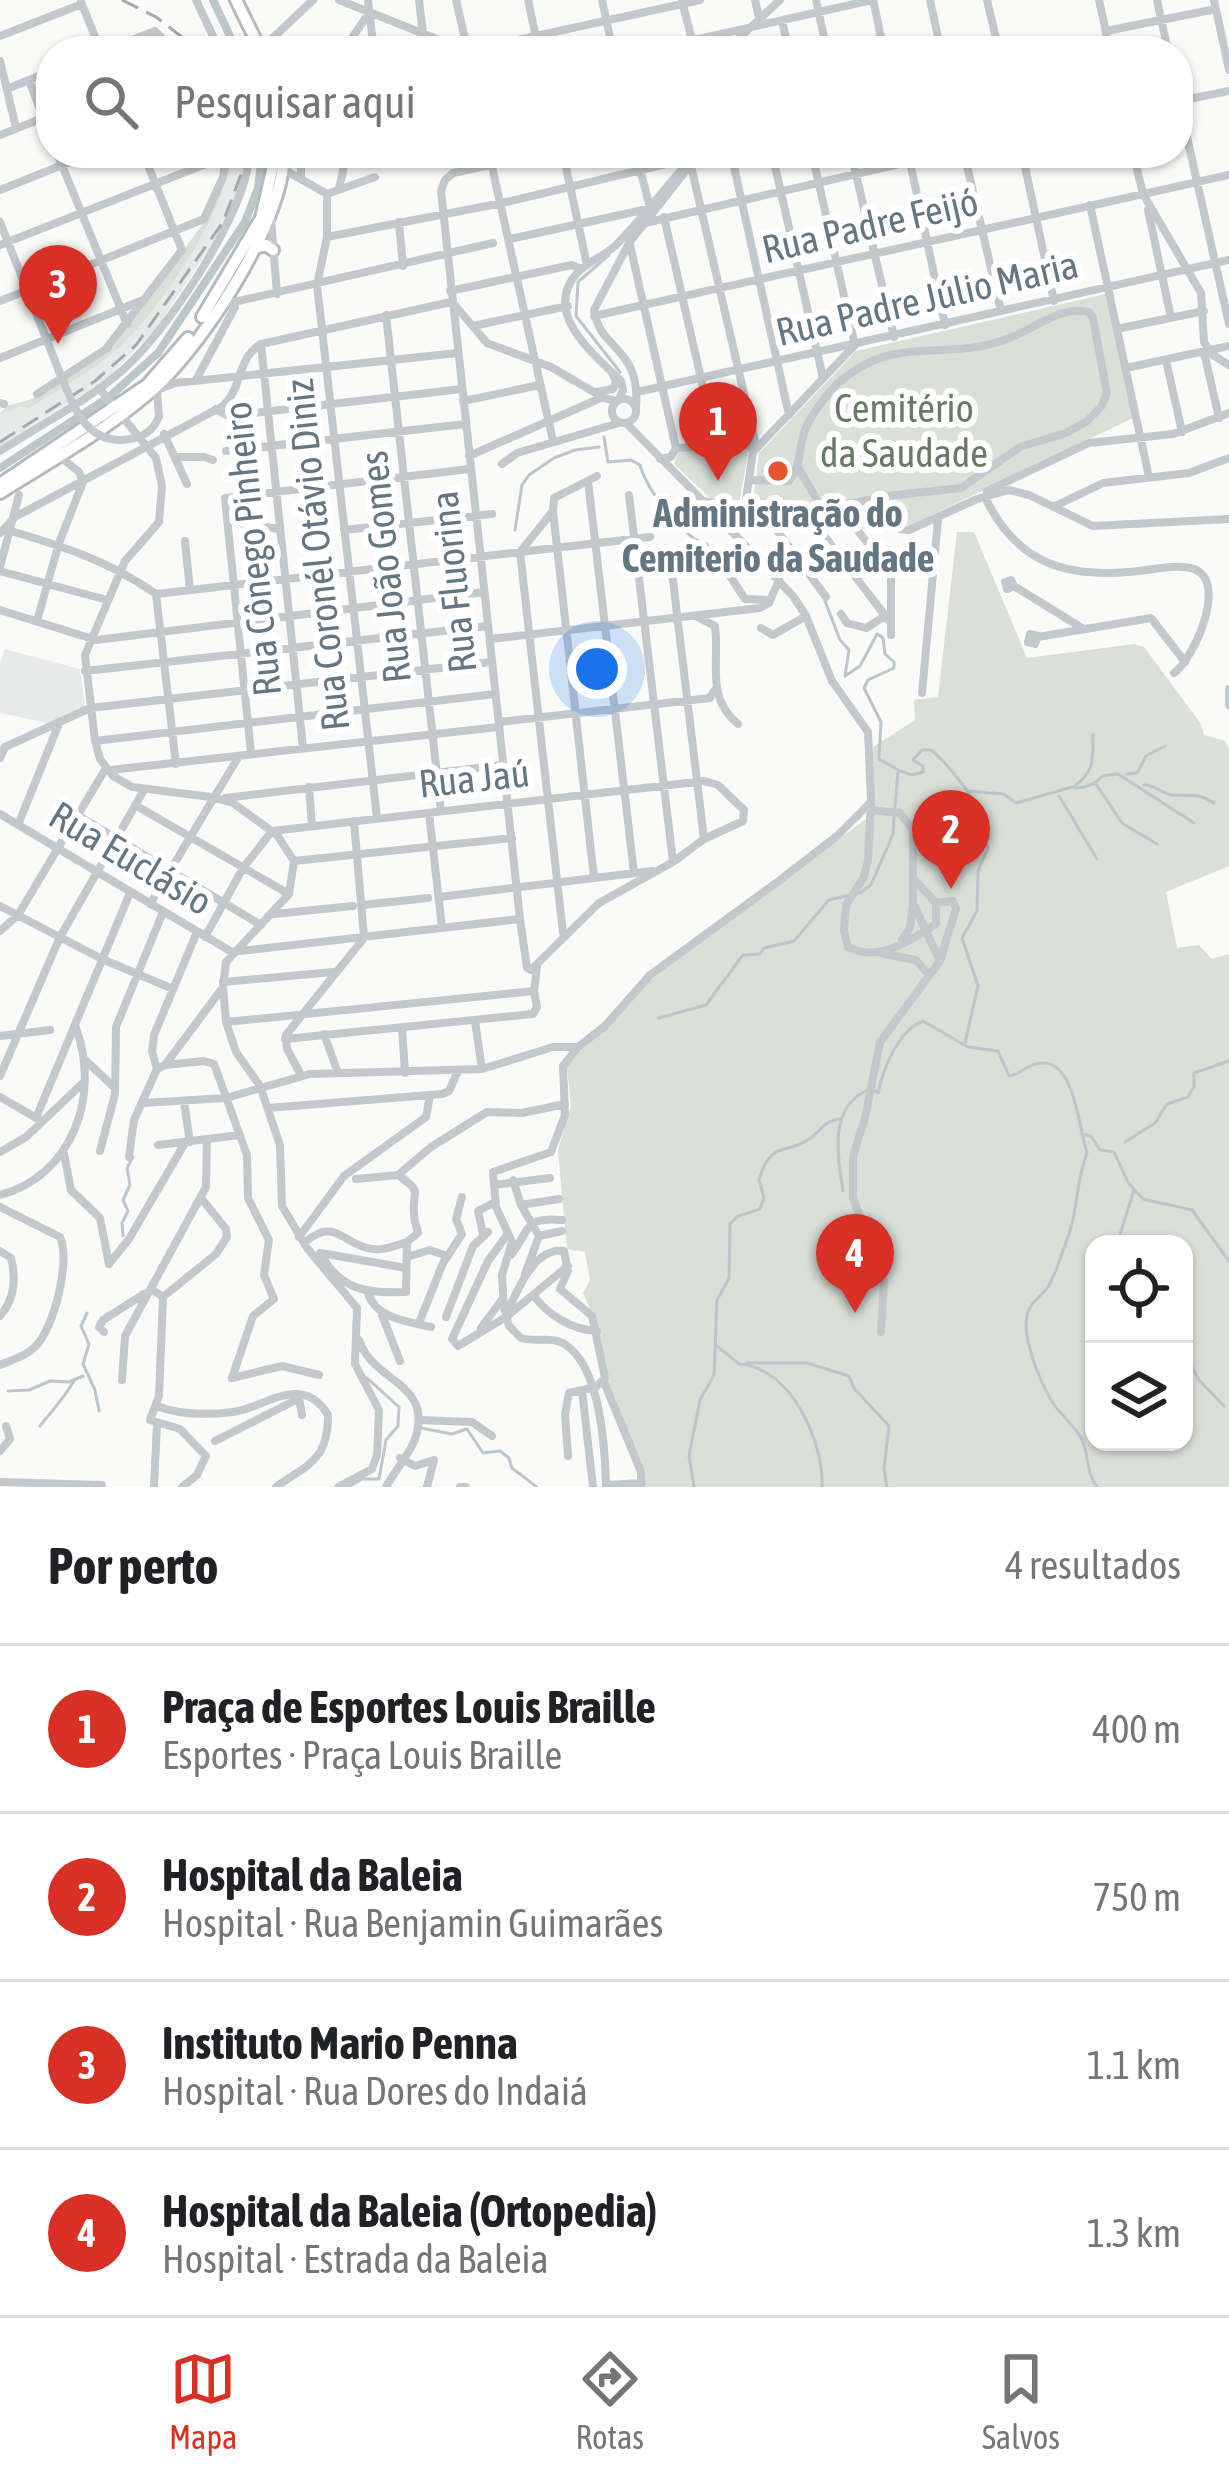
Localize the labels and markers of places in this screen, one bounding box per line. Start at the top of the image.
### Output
pin: 3 [19,245,97,344]
pin: 1 [679,382,757,481]
marker: Administração do Cemiterio da Saudade [765,458,791,484]
place label: Administração do Cemiterio da Saudade [621,491,935,580]
pin: 2 [912,790,990,889]
pin: 4 [816,1214,894,1313]

